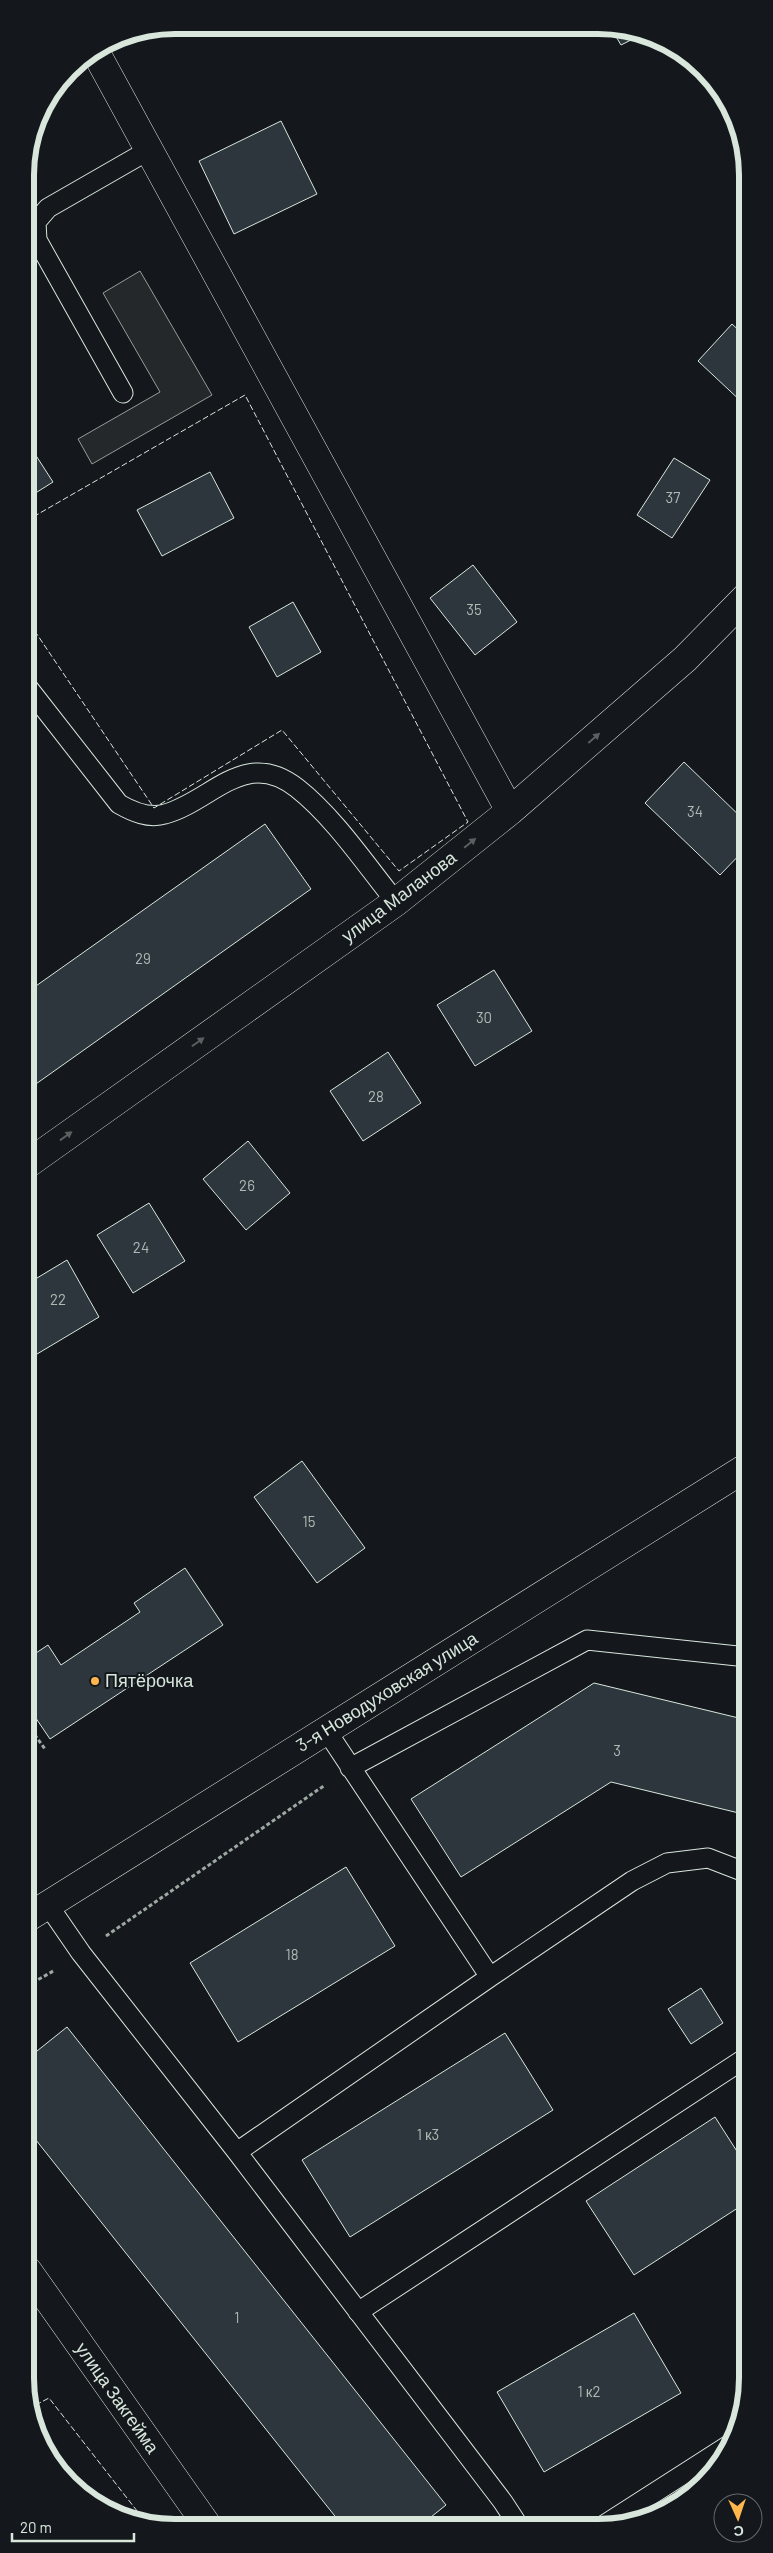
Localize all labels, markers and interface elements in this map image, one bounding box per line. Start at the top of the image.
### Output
house number: 37 [666,488,680,506]
house number: 35 [466,600,482,618]
one-way arrow [588,732,601,743]
house number: 34 [687,802,703,820]
one-way arrow [464,837,477,848]
street label: улица Маланова [337,845,461,947]
house number: 29 [135,949,151,967]
house number: 30 [476,1008,492,1026]
one-way arrow [191,1037,205,1047]
house number: 28 [368,1087,384,1105]
one-way arrow [59,1131,73,1141]
house number: 26 [239,1176,255,1194]
house number: 24 [133,1238,149,1256]
house number: 22 [50,1290,66,1308]
house number: 15 [303,1512,315,1530]
street label: 3-я Новодуховская улица [292,1626,482,1756]
place label: Пятёрочка [105,1669,194,1691]
marker: Пятёрочка [89,1675,101,1687]
house number: 3 [613,1741,621,1759]
house number: 18 [285,1945,299,1963]
house number: 1 к3 [417,2125,439,2143]
house number: 1 [234,2308,240,2326]
street label: улица Закгейма [71,2338,165,2458]
house number: 1 к2 [578,2382,600,2400]
north arrow [713,2493,763,2543]
scale bar [12,2510,135,2542]
text: 20 m [20,2518,52,2536]
text: С [733,2523,744,2540]

